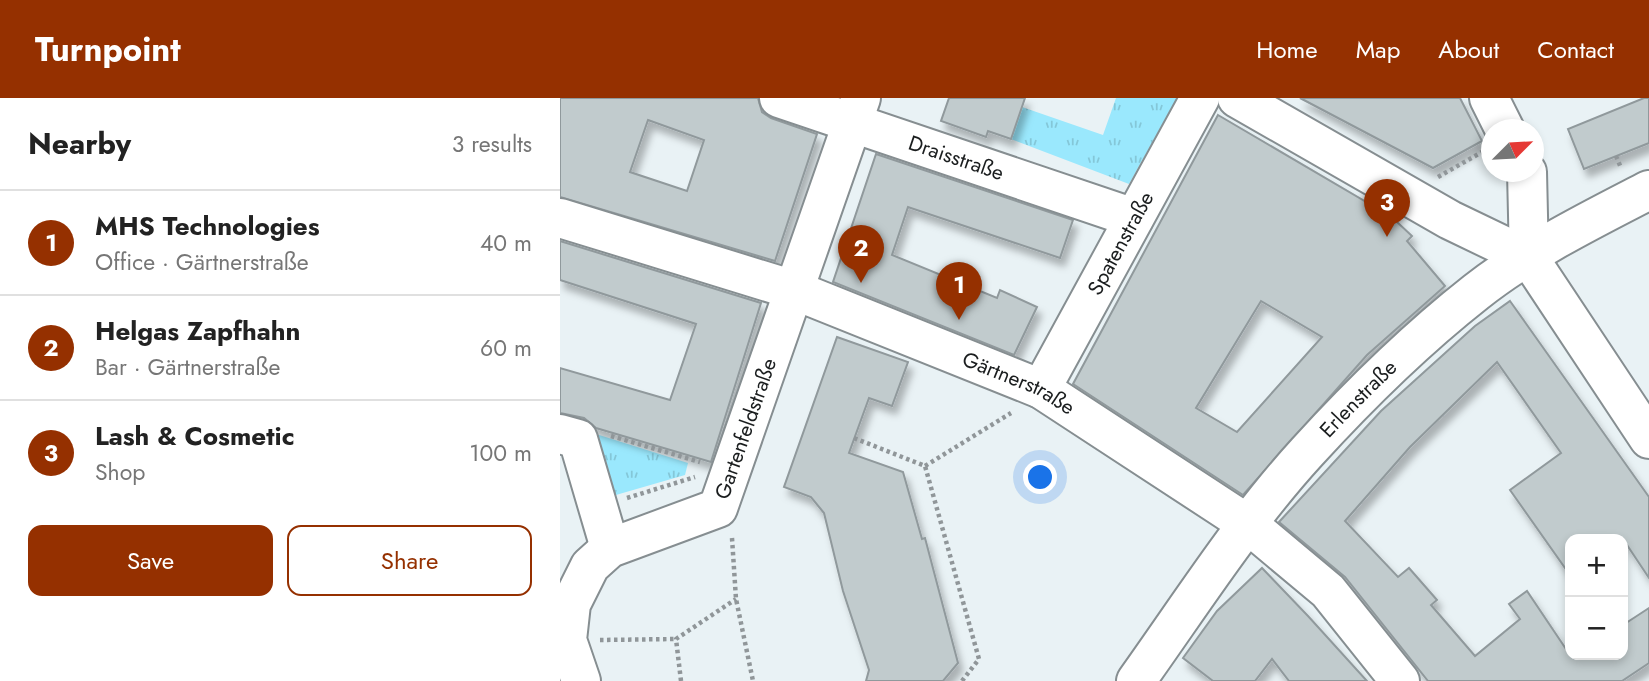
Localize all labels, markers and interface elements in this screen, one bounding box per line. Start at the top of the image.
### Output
text: Turnpoint [35,26,181,73]
text: Home [1256,32,1318,67]
text: Map [1356,32,1400,67]
text: About [1438,32,1499,67]
text: Contact [1537,32,1614,67]
north arrow [1481,119,1544,182]
text: Nearby [28,122,131,165]
text: 3 results [452,127,532,161]
street label: Draisstraße [904,128,1008,188]
pin: 3 [1364,179,1410,237]
street label: Spatenstraße [1080,186,1161,301]
text: MHS Technologies [95,207,320,245]
pin: 2 [838,225,884,283]
text: 1 [45,226,57,260]
text: 40 m [480,226,532,260]
text: Office · Gärtnerstraße [95,245,309,279]
pin: 1 [936,262,982,320]
text: Helgas Zapfhahn [95,312,301,350]
text: 2 [43,331,59,365]
text: 60 m [480,331,532,365]
street label: Gärtnerstraße [958,344,1081,422]
text: Bar · Gärtnerstraße [95,350,280,384]
street label: Erlenstraße [1313,353,1404,444]
street label: Gartenfeldstraße [707,354,784,503]
text: Lash & Cosmetic [95,417,294,455]
text: 3 [44,436,58,470]
text: 100 m [469,436,532,470]
text: Shop [95,455,145,489]
your location [1023,460,1057,494]
button: Save [28,525,273,596]
button: Share [287,525,532,596]
map controls [1565,534,1628,660]
button: + [1565,534,1628,597]
button: − [1565,597,1628,660]

